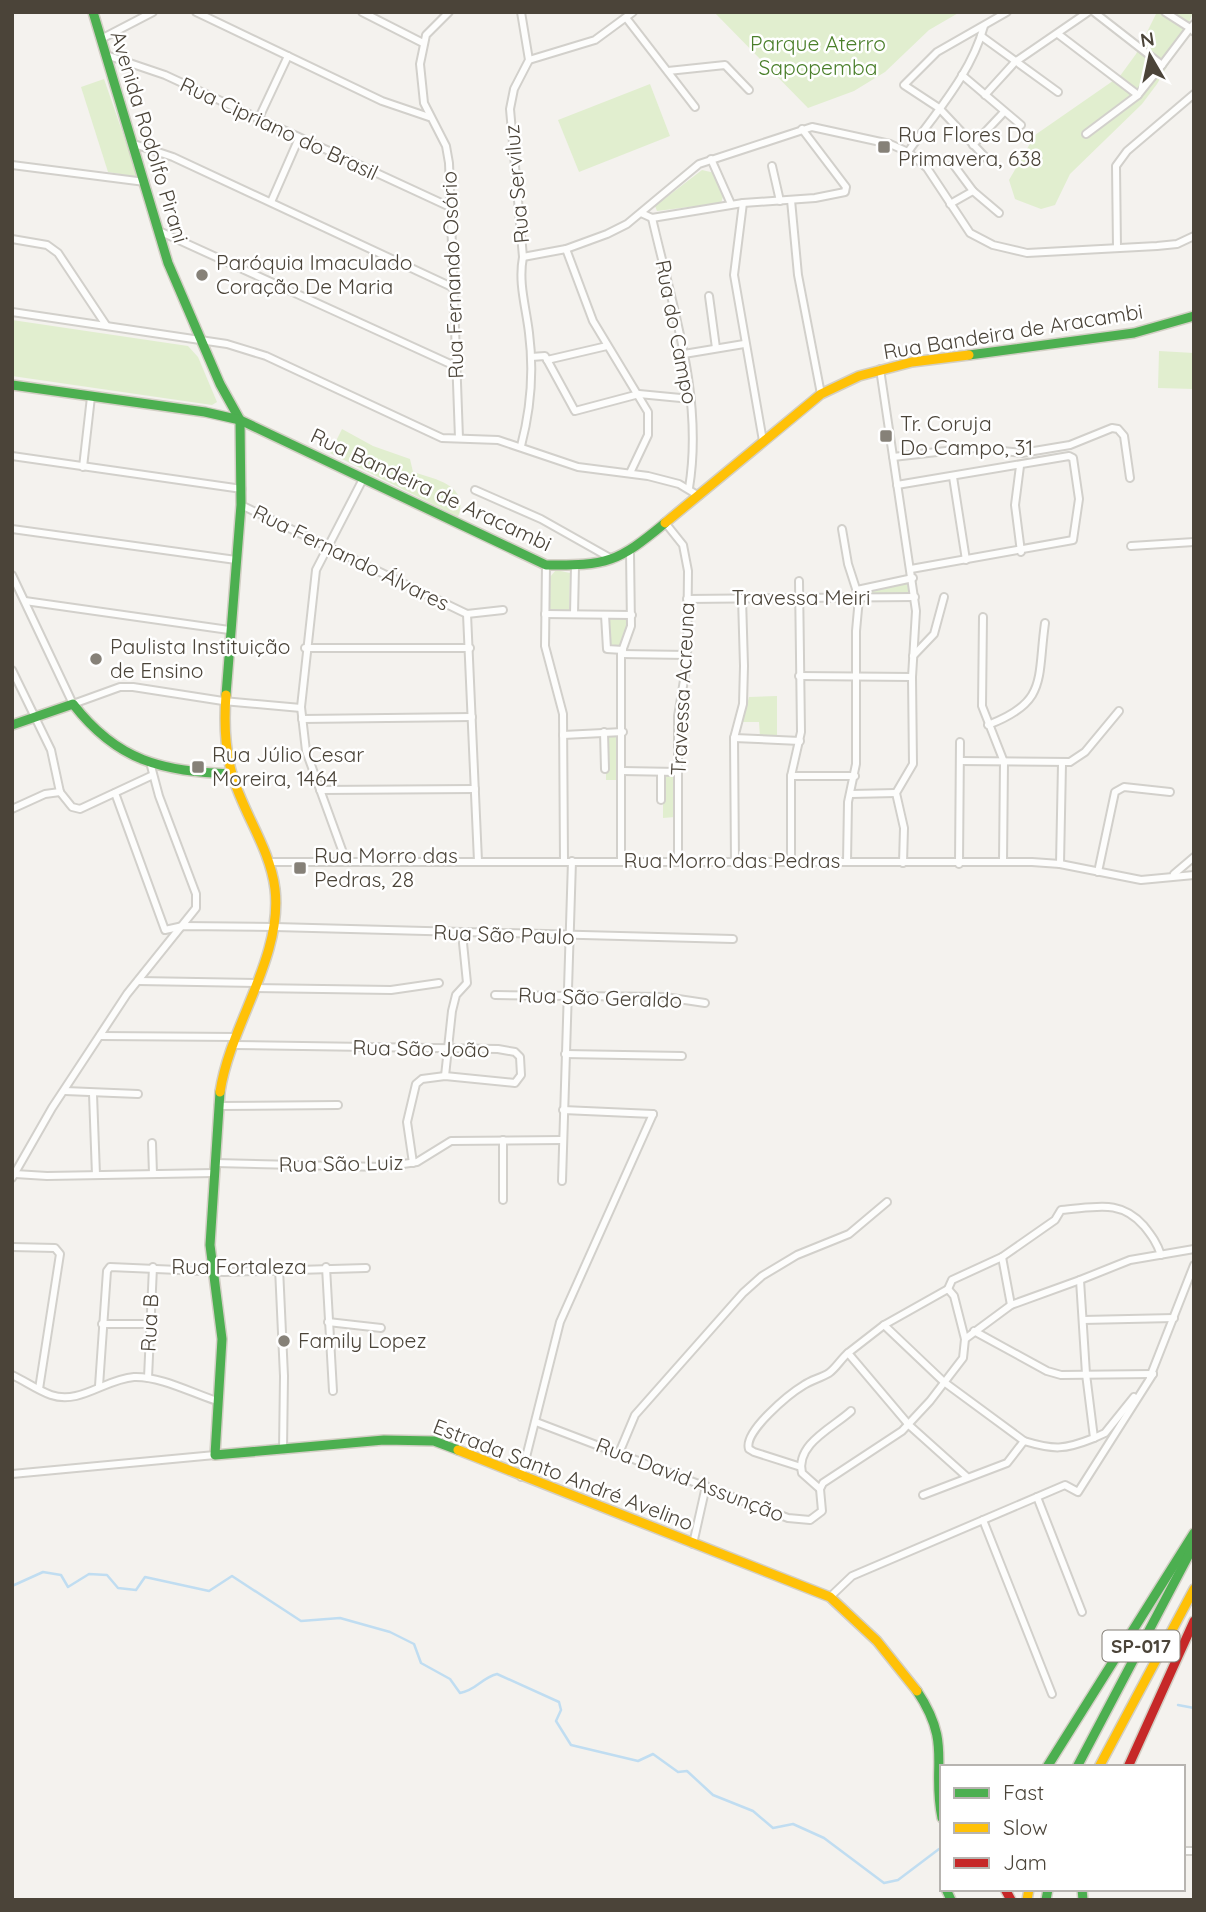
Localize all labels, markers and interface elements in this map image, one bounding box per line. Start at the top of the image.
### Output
north arrow [1115,21,1185,91]
text: N [1139,26,1156,52]
street label: Avenida Rodolfo Pirani [105,28,195,246]
park label: Parque Aterro Sapopemba [750,30,886,80]
street label: Rua Cipriano do Brasil [176,71,383,185]
place label: Rua Flores Da Primavera, 638 [898,121,1042,171]
street label: Rua Serviluz [498,123,534,245]
marker: Rua Flores Da Primavera, 638 [876,139,892,155]
street label: Rua Fernando Osório [435,171,469,379]
place label: Paróquia Imaculado Coração De Maria [216,249,412,299]
street label: Rua do Campo [650,257,704,406]
marker: Paróquia Imaculado Coração De Maria [194,267,210,283]
street label: Rua Bandeira de Aracambi [881,298,1145,364]
place label: Tr. Coruja Do Campo, 31 [900,410,1033,460]
street label: Rua Bandeira de Aracambi [307,422,556,556]
marker: Tr. Coruja Do Campo, 31 [878,428,894,444]
street label: Rua Fernando Álvares [249,498,454,616]
street label: Travessa Meiri [731,584,871,610]
street label: Travessa Acreuna [664,602,700,776]
place label: Paulista Instituição de Ensino [110,633,290,683]
marker: Paulista Instituição de Ensino [88,651,104,667]
place label: Rua Júlio Cesar Moreira, 1464 [212,741,364,791]
marker: Rua Júlio Cesar Moreira, 1464 [190,759,206,775]
place label: Rua Morro das Pedras, 28 [314,842,458,892]
street label: Rua Morro das Pedras [624,847,840,873]
marker: Rua Morro das Pedras, 28 [292,860,308,876]
street label: Rua São Paulo [433,919,575,949]
street label: Rua São Geraldo [517,981,683,1013]
street label: Rua São João [352,1034,490,1062]
street label: Rua São Luiz [278,1149,404,1177]
street label: Rua Fortaleza [171,1253,307,1279]
street label: Rua B [135,1293,164,1353]
place label: Family Lopez [298,1327,427,1353]
marker: Family Lopez [276,1333,292,1349]
street label: Estrada Santo André Avelino [430,1412,697,1536]
street label: Rua David Assunção [593,1431,788,1527]
road number: SP-017 [1102,1630,1180,1662]
legend [940,1765,1185,1891]
text: Fast [1003,1779,1044,1805]
text: Slow [1003,1814,1048,1840]
text: Jam [1003,1849,1047,1875]

